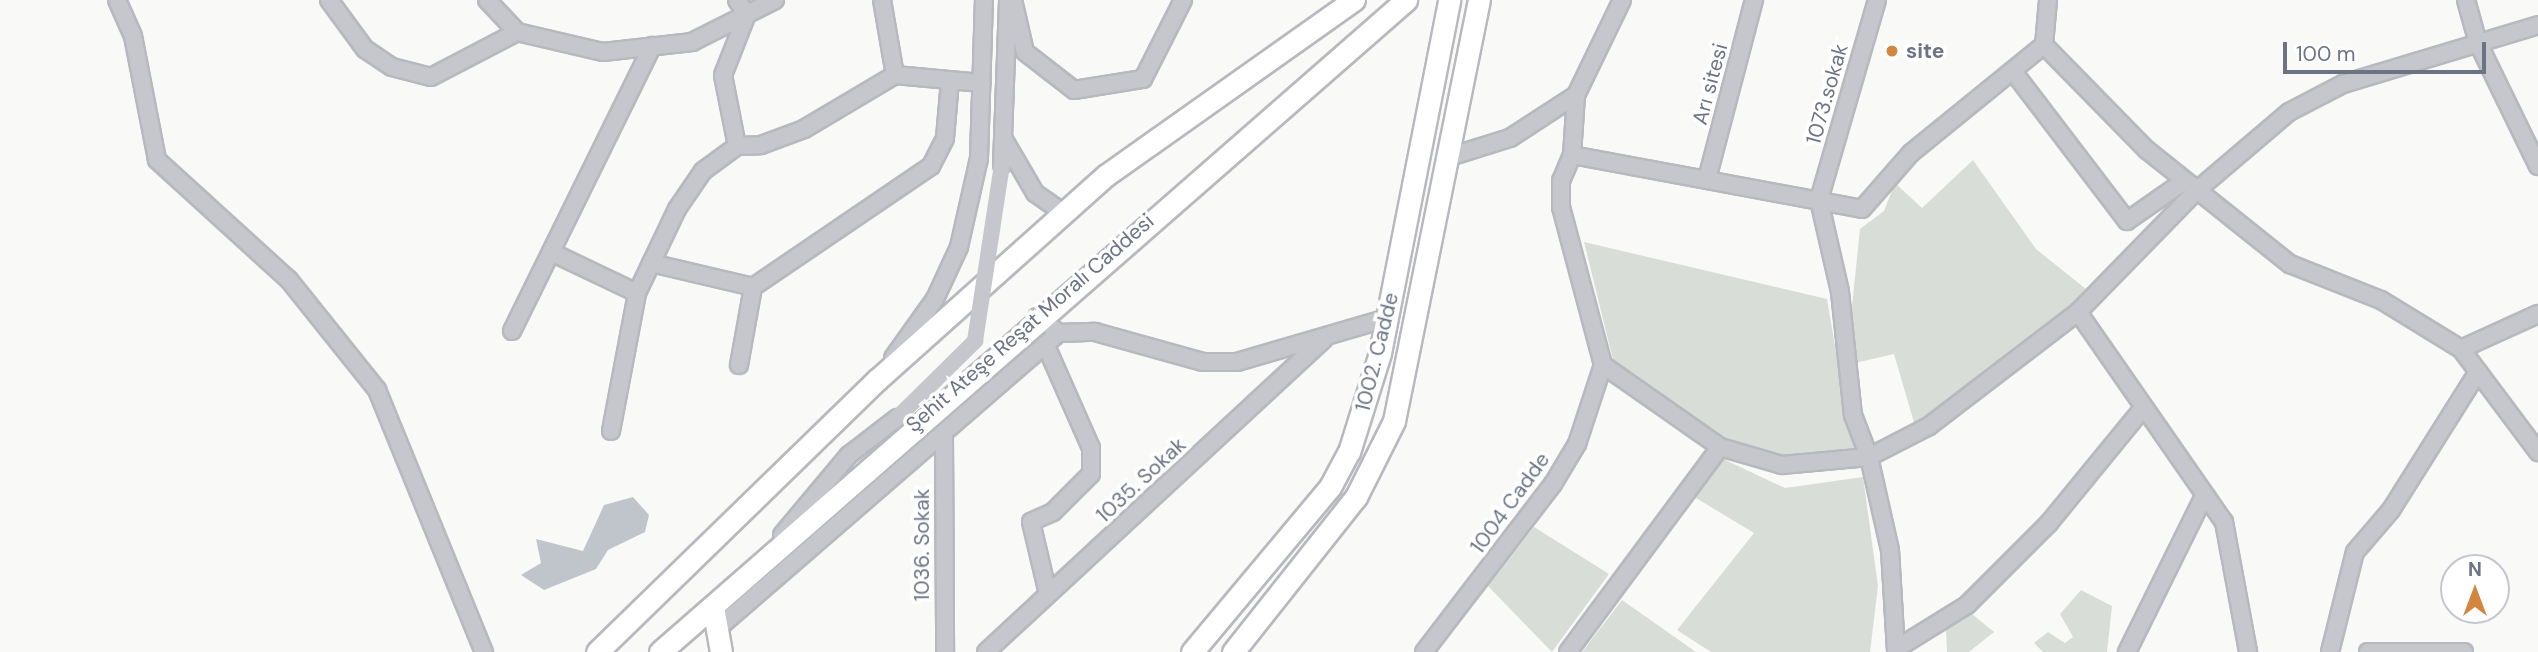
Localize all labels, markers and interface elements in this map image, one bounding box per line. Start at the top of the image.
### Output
scale bar [2286,28,2489,72]
place label: site [1906,38,1944,64]
text: 100 m [2296,40,2356,68]
street label: Arı sitesi [1687,41,1733,127]
street label: 1073.sokak [1801,41,1853,147]
marker: site [1884,43,1900,59]
street label: Şehit Ateşe Reşat Moralı Caddesi [901,209,1159,437]
street label: 1002. Cadde [1350,290,1404,414]
street label: 1035. Sokak [1091,432,1191,528]
street label: 1004 Cadde [1465,448,1555,558]
street label: 1036. Sokak [909,489,935,601]
north arrow [2440,554,2510,624]
text: N [2468,557,2482,582]

